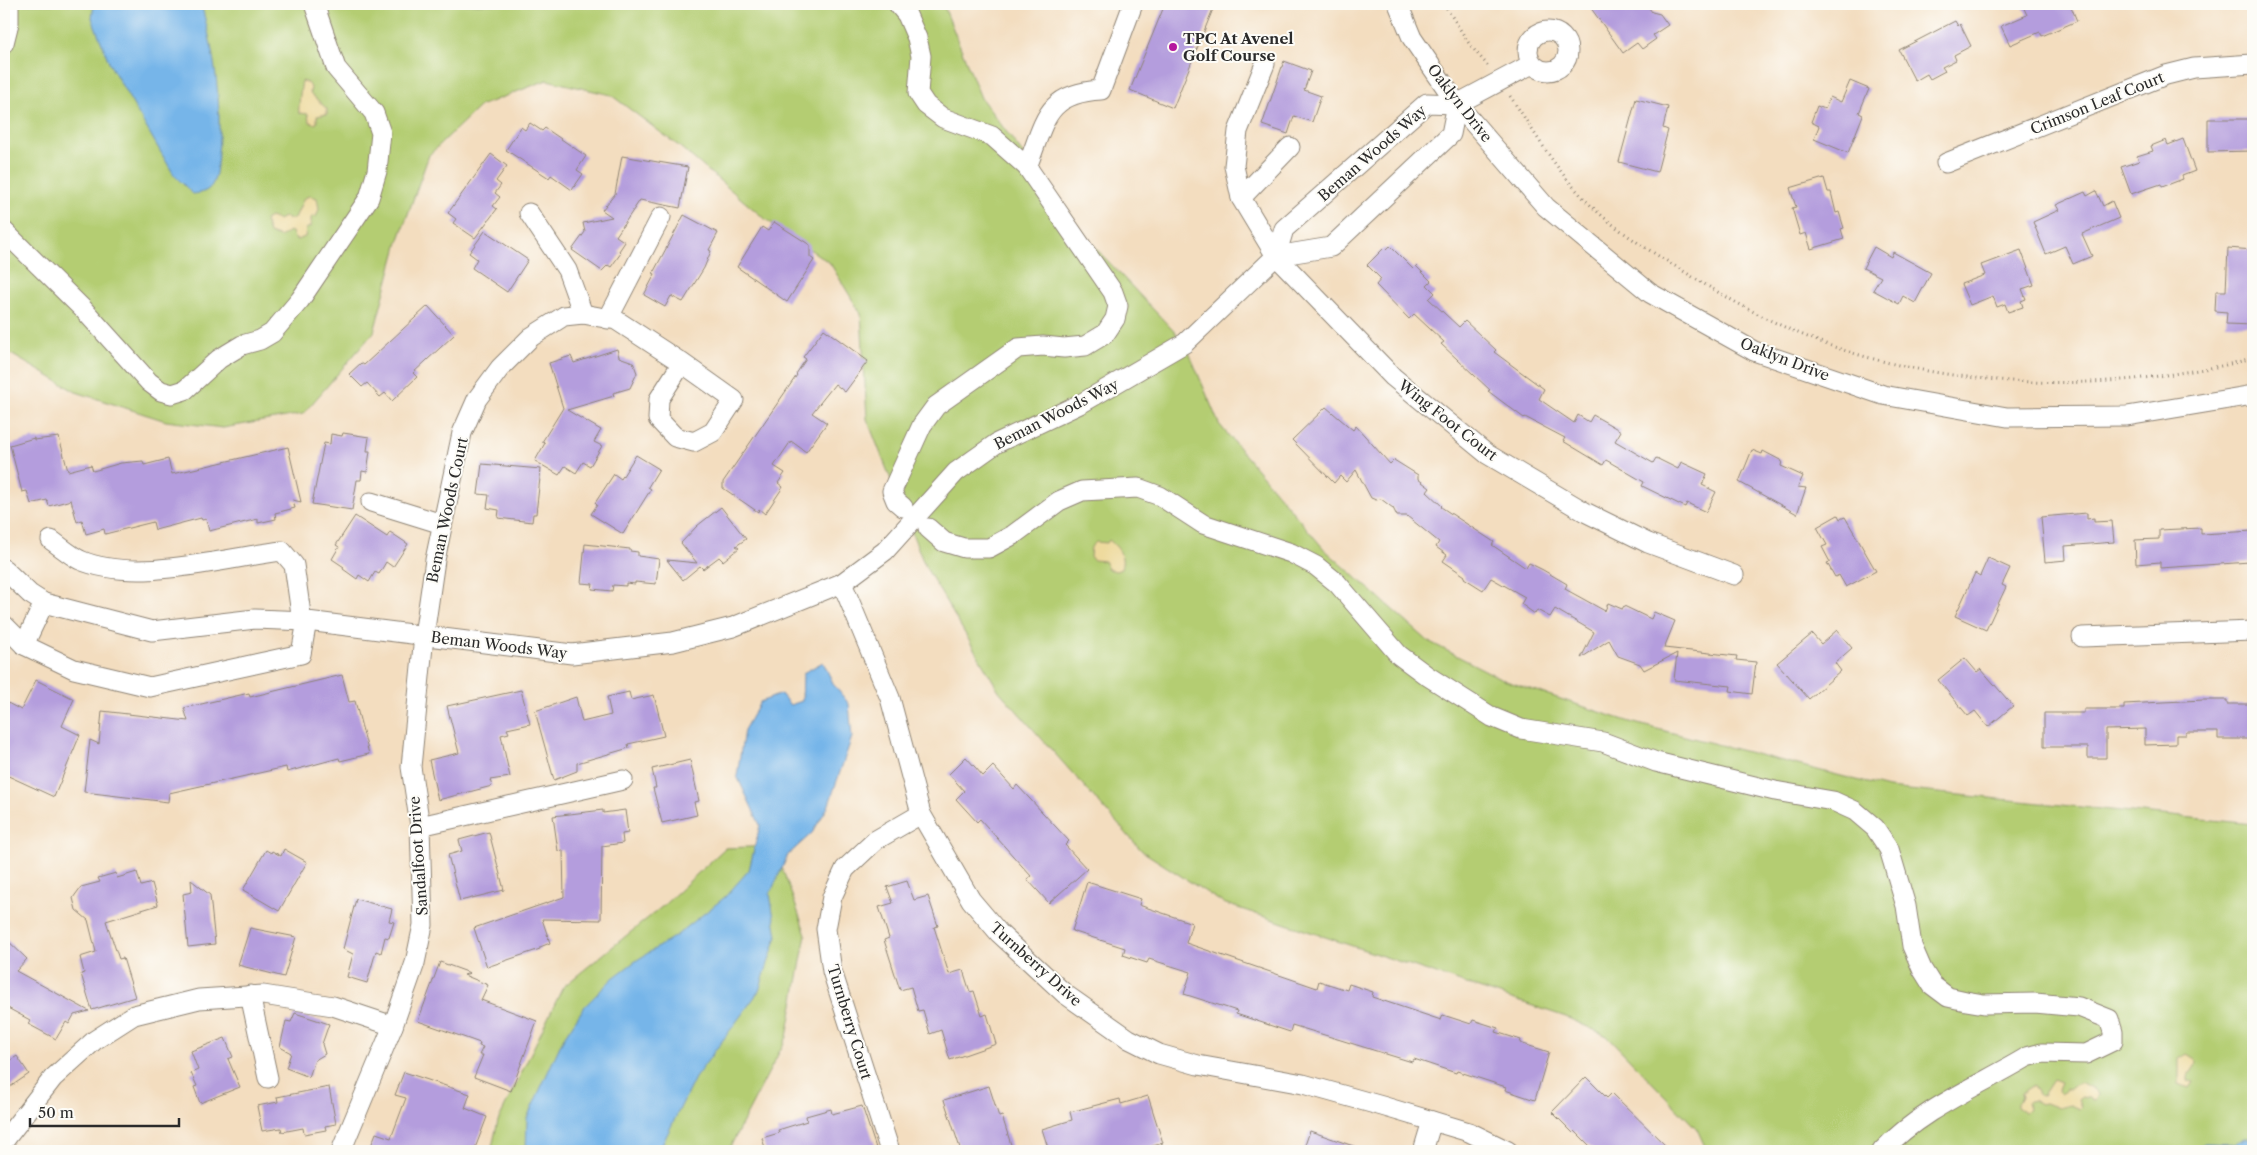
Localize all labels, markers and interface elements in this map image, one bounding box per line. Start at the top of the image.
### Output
place label: TPC At Avenel Golf Course [1183,29,1294,65]
marker: TPC At Avenel Golf Course [1167,41,1179,53]
street label: Oaklyn Drive [1424,60,1496,146]
street label: Crimson Leaf Court [2027,67,2167,139]
street label: Beman Woods Way [1314,100,1430,205]
street label: Oaklyn Drive [1738,333,1832,385]
street label: Beman Woods Way [991,374,1122,454]
street label: Wing Foot Court [1394,375,1502,465]
street label: Beman Woods Court [422,435,472,585]
street label: Beman Woods Way [430,627,569,663]
street label: Sandalfoot Drive [404,796,432,916]
street label: Turnberry Drive [986,918,1086,1010]
street label: Turnberry Court [823,962,877,1082]
scale bar [30,1095,179,1127]
text: 50 m [38,1103,74,1122]

